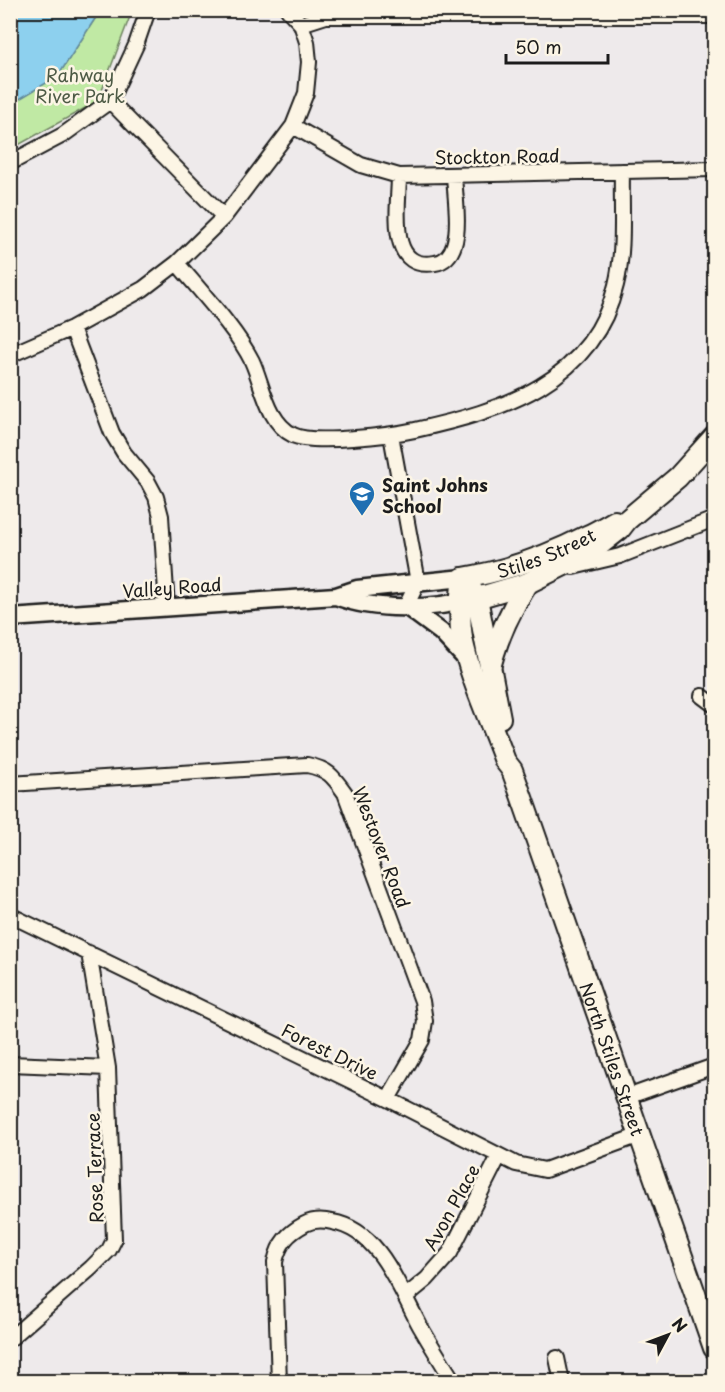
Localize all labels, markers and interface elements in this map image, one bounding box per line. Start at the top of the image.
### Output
scale bar [506,27,608,65]
text: 50 m [515,33,562,60]
park label: Rahway River Park [35,61,125,109]
street label: Stockton Road [434,141,560,171]
place label: Saint Johns School [382,471,488,519]
school or university icon: Saint Johns School [347,479,377,517]
street label: Stiles Street [493,521,600,584]
street label: Valley Road [122,570,222,604]
street label: Westover Road [346,782,418,912]
street label: North Stiles Street [574,978,652,1139]
street label: Forest Drive [277,1016,383,1086]
street label: Rose Terrace [79,1112,109,1224]
street label: Avon Place [416,1159,486,1255]
north arrow [638,1305,698,1365]
text: N [667,1312,693,1337]

